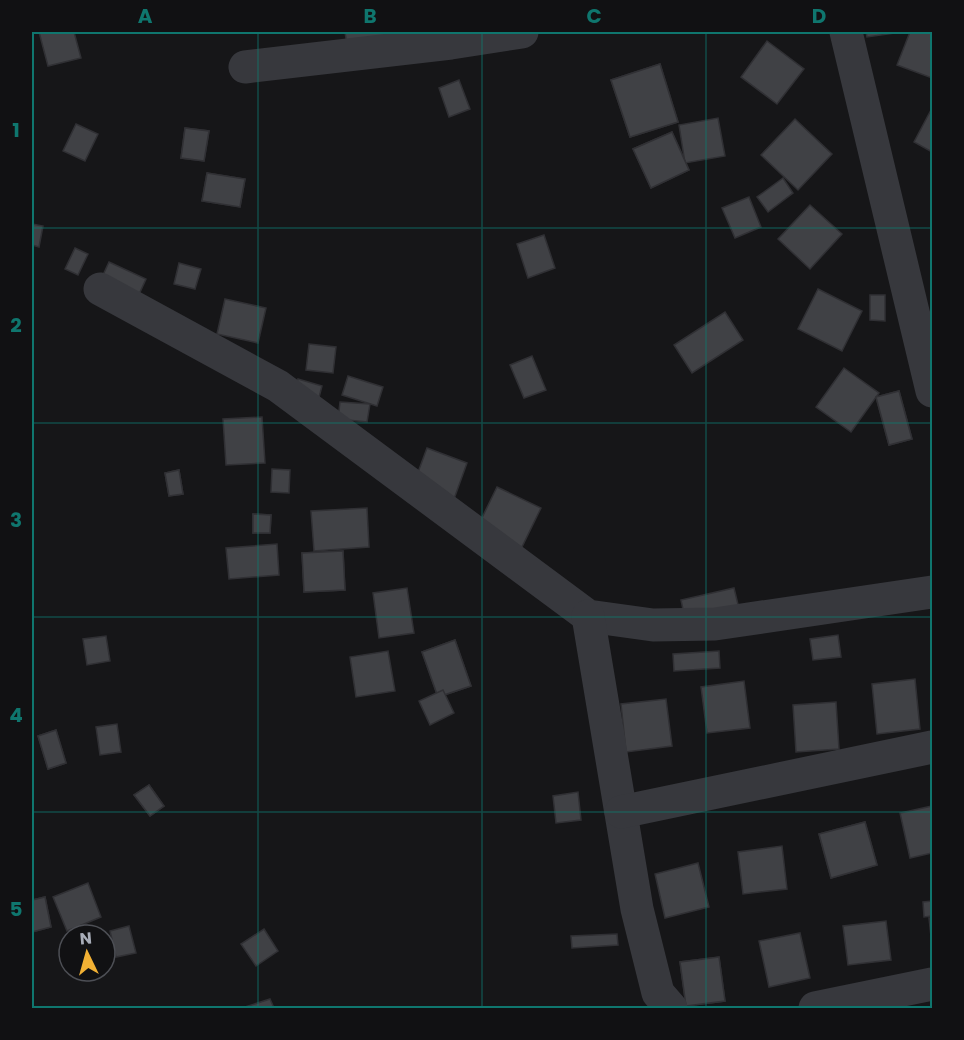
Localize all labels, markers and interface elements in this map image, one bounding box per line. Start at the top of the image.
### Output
text: A [138,2,153,30]
text: B [363,2,377,30]
text: C [586,2,602,30]
text: D [812,2,826,30]
text: 1 [12,116,20,144]
text: 2 [10,311,22,339]
text: 3 [10,506,22,534]
text: 4 [9,701,23,729]
text: 5 [10,895,23,923]
north arrow [57,923,117,983]
text: N [79,927,93,951]

